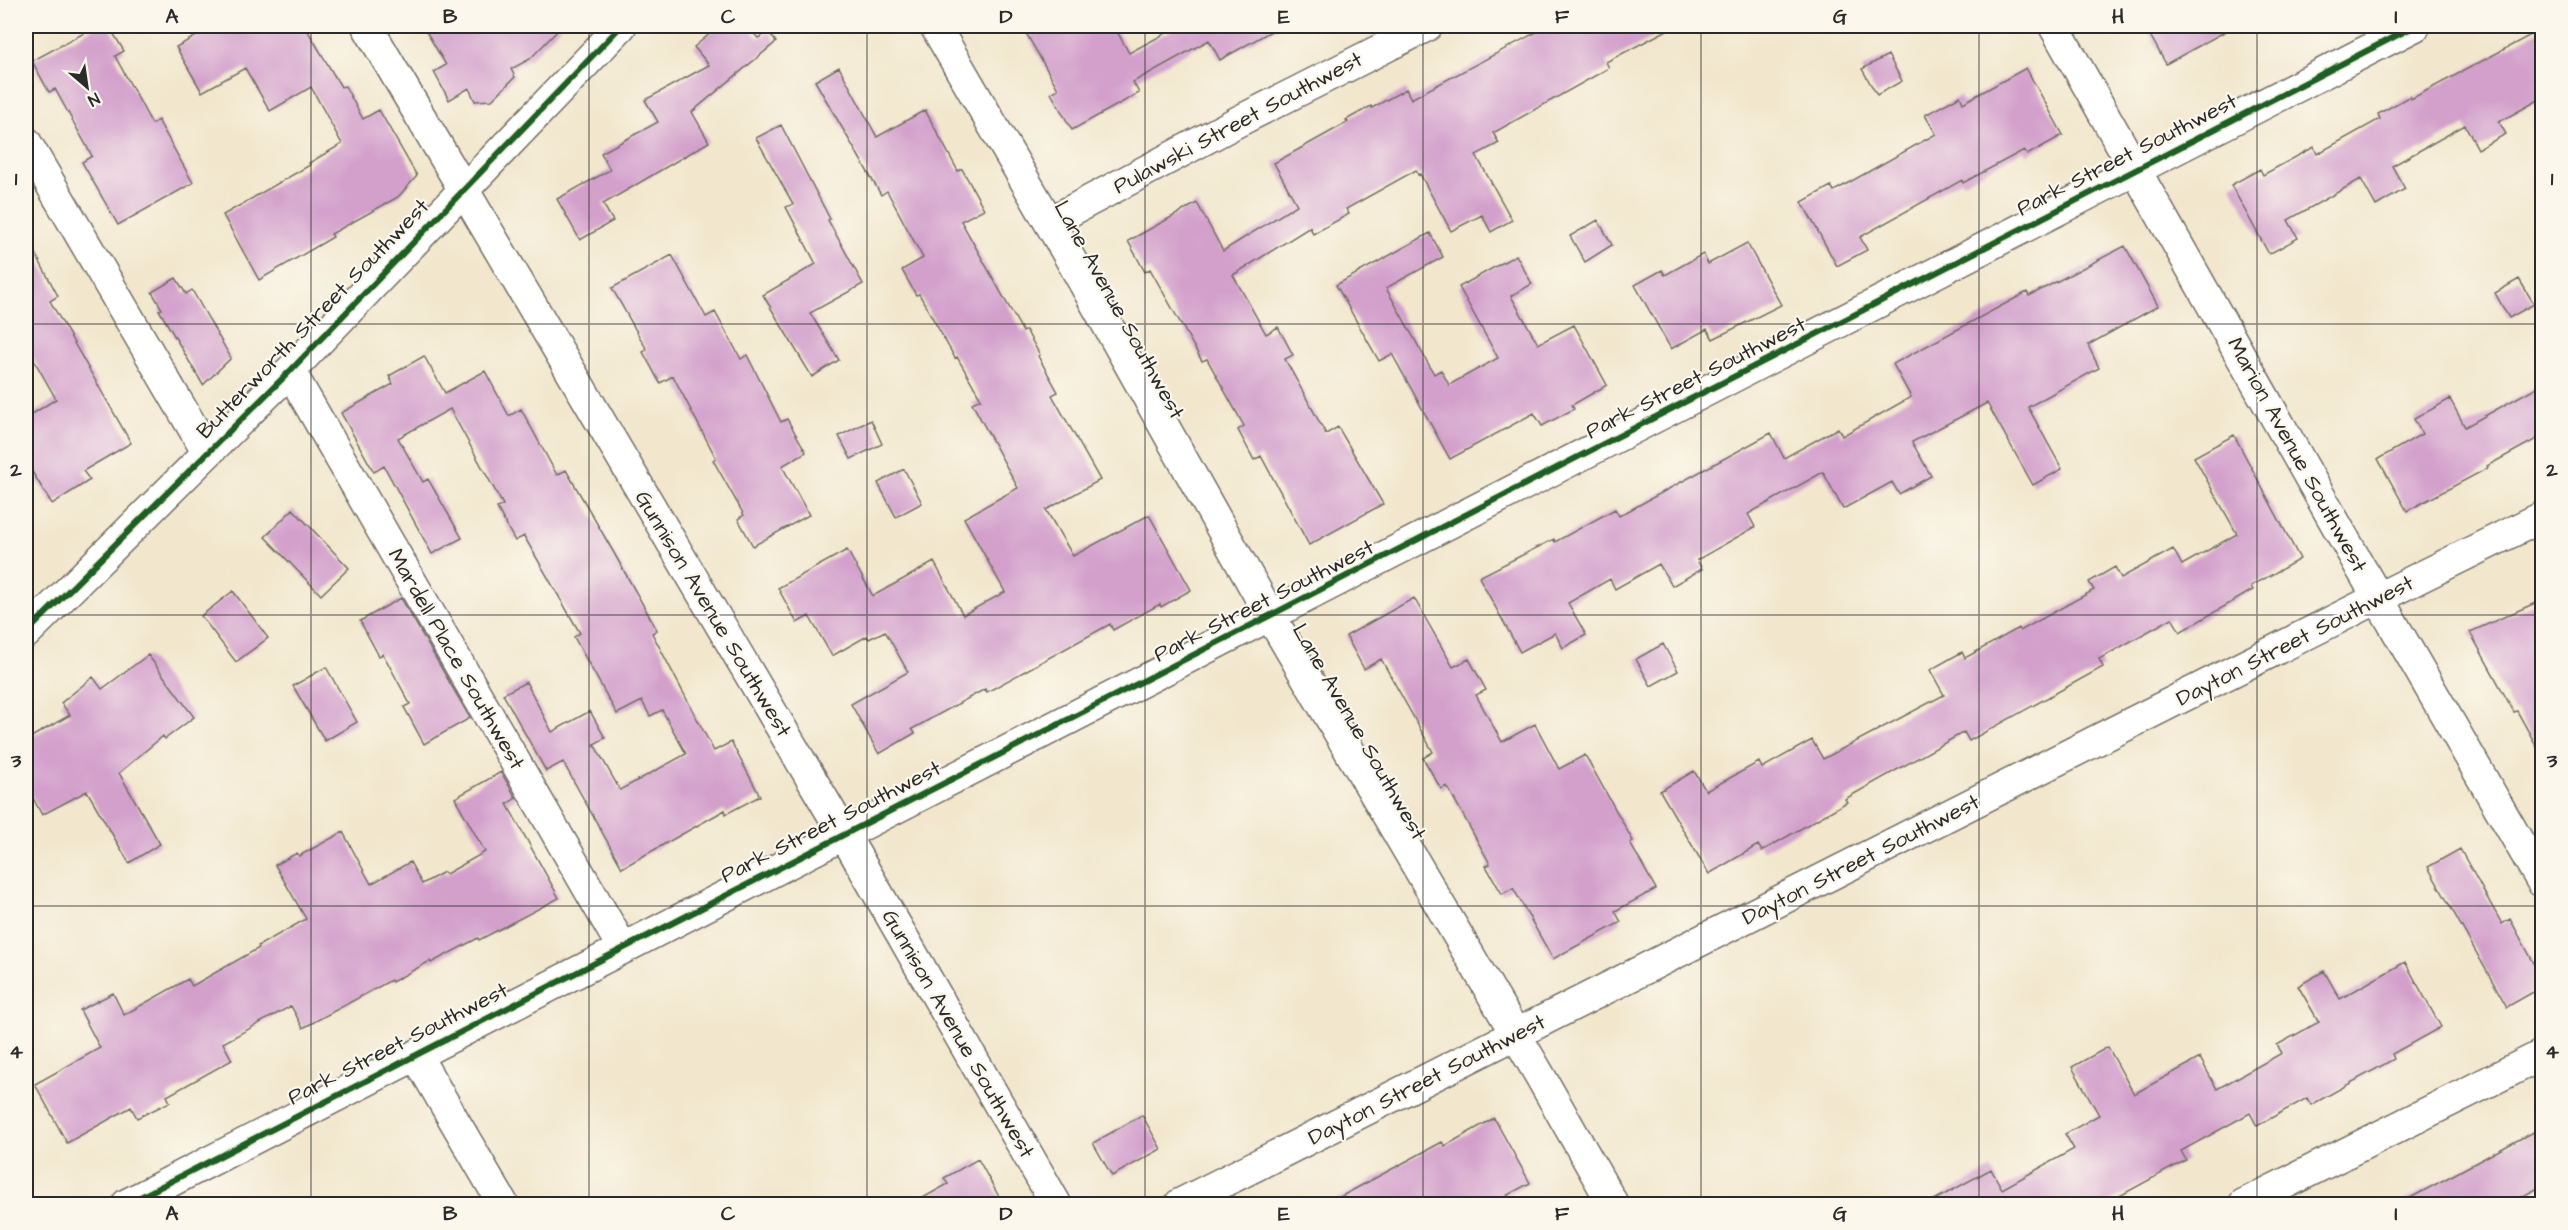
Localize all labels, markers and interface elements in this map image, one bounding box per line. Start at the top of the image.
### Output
text: A [166,3,179,31]
text: B [443,3,458,31]
text: C [721,3,736,31]
text: D [1000,3,1013,31]
text: E [1278,3,1290,31]
text: F [1555,3,1570,31]
text: G [1833,3,1847,31]
text: H [2112,3,2124,31]
text: I [2394,3,2398,31]
street label: Pulawski Street Southwest [1108,44,1368,202]
north arrow [57,57,117,117]
street label: Park Street Southwest [2011,86,2243,224]
text: N [84,87,104,111]
text: 1 [15,165,18,193]
text: 1 [2551,165,2554,193]
street label: Butterworth Street Southwest [190,192,437,446]
street label: Lane Avenue Southwest [1046,195,1192,425]
street label: Park Street Southwest [1580,309,1812,447]
street label: Marion Avenue Southwest [2219,332,2375,578]
text: 2 [9,456,22,484]
text: 2 [2545,456,2558,484]
street label: Gunnison Avenue Southwest [627,485,799,743]
street label: Park Street Southwest [1148,532,1380,670]
street label: Mardell Place Southwest [380,543,532,775]
street label: Dayton Street Southwest [2171,568,2419,715]
street label: Lane Avenue Southwest [1284,618,1434,846]
text: 3 [10,747,22,775]
text: 3 [2546,747,2558,775]
street label: Park Street Southwest [715,753,947,891]
street label: Dayton Street Southwest [1737,787,1985,934]
street label: Gunnison Avenue Southwest [874,904,1042,1164]
street label: Park Street Southwest [282,975,514,1113]
street label: Dayton Street Southwest [1303,1007,1551,1154]
text: 4 [9,1038,23,1066]
text: 4 [2545,1038,2559,1066]
text: A [166,1200,179,1228]
text: B [443,1200,458,1228]
text: C [721,1200,736,1228]
text: D [1000,1200,1013,1228]
text: E [1278,1200,1290,1228]
text: F [1555,1200,1570,1228]
text: G [1833,1200,1847,1228]
text: H [2112,1200,2124,1228]
text: I [2394,1200,2398,1228]

